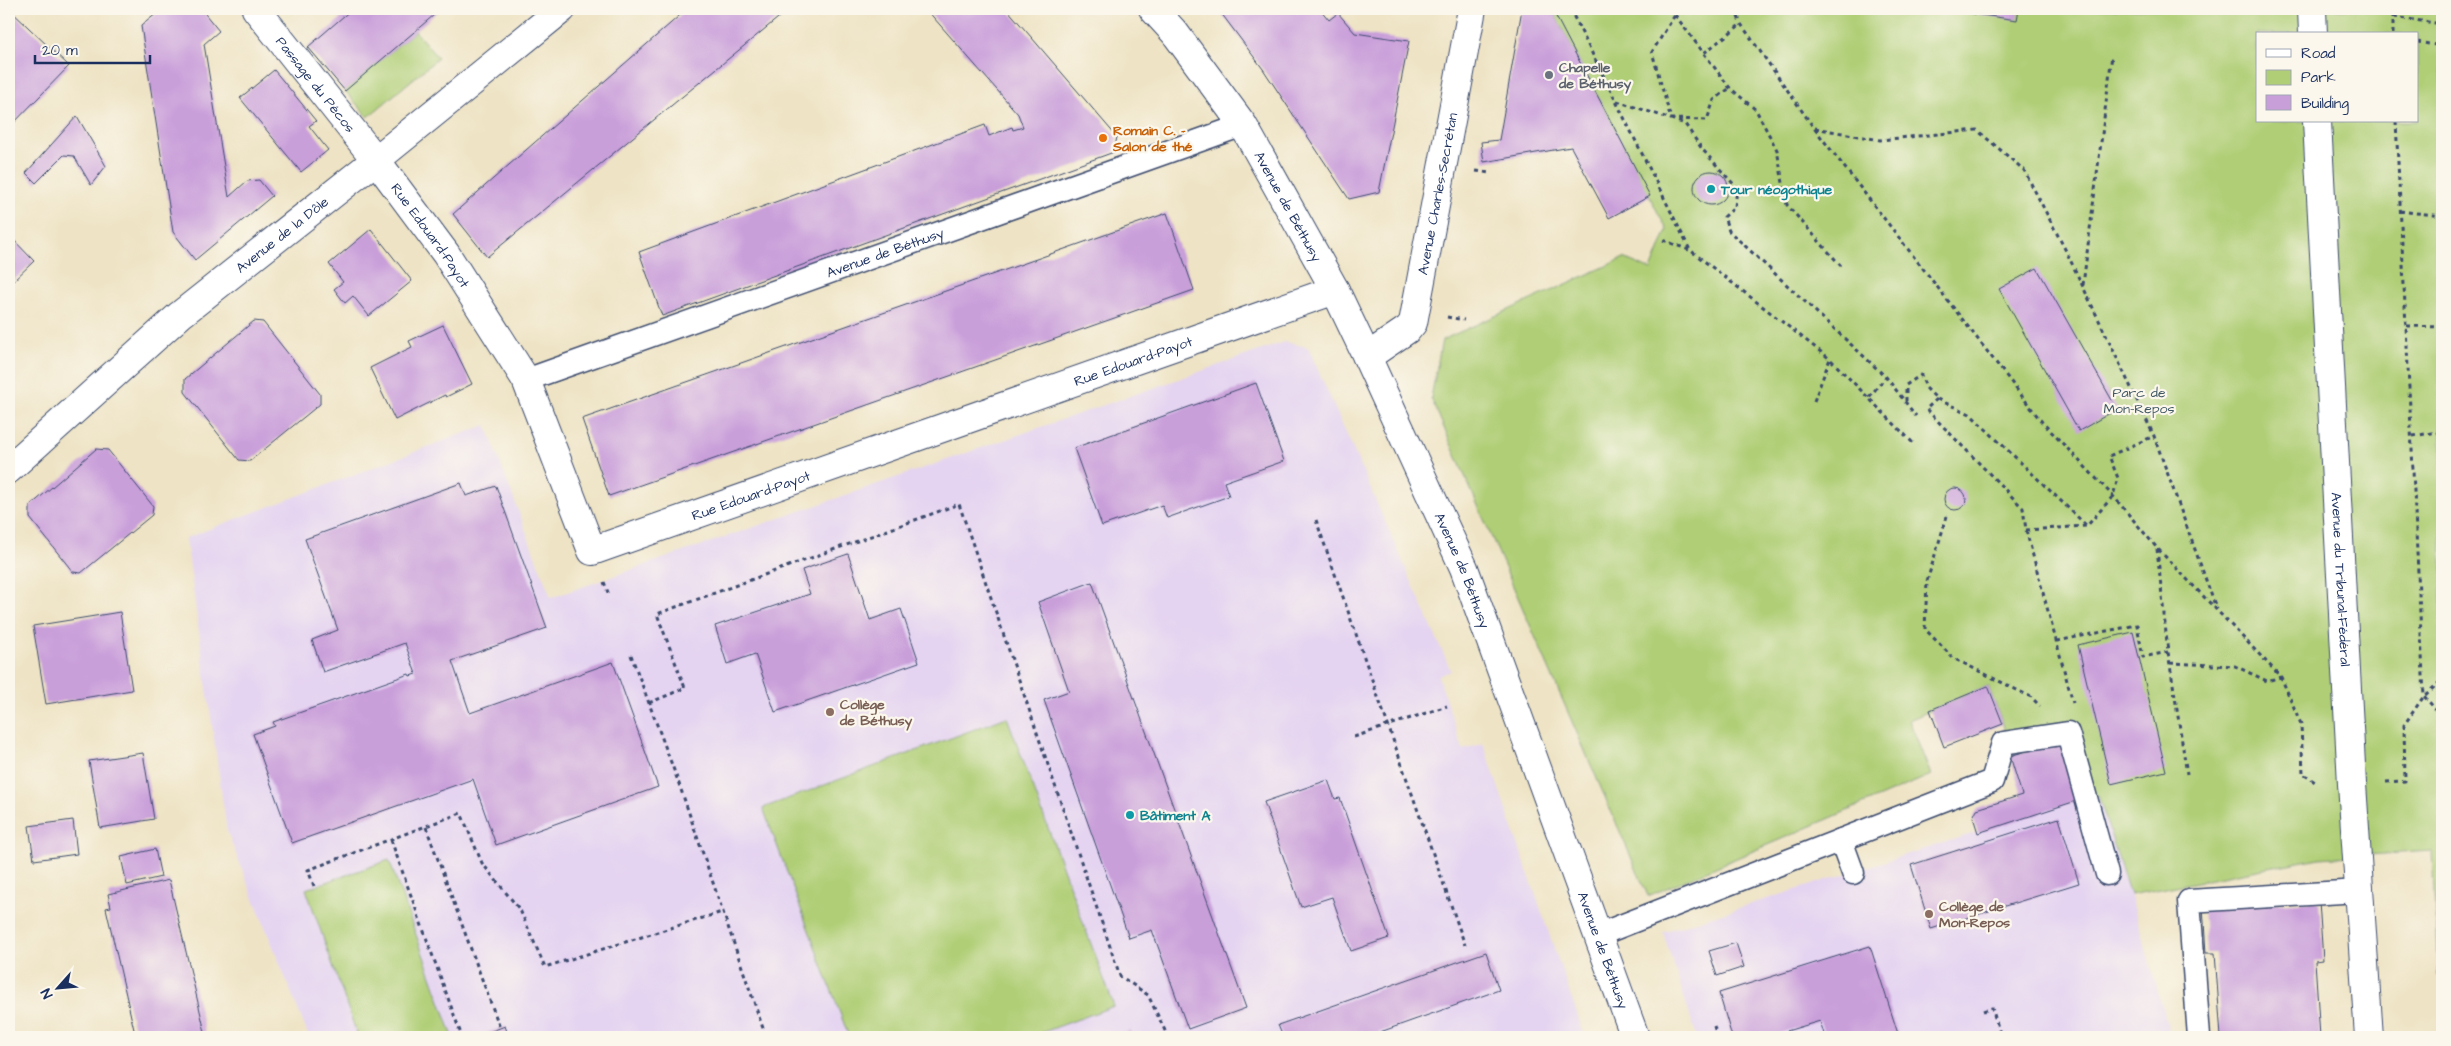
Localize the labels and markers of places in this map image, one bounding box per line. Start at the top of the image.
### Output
place label: Chapelle de Béthusy [1558,58,1632,94]
marker: Chapelle de Béthusy [1543,69,1555,81]
place label: Romain C. - Salon de thé [1112,121,1193,157]
marker: Romain C. - Salon de thé [1097,132,1109,144]
place label: Tour néogothique [1720,180,1833,201]
marker: Tour néogothique [1705,183,1717,195]
place label: Collège de Béthusy [839,695,913,731]
marker: Collège de Béthusy [824,706,836,718]
place label: Bâtiment A [1140,806,1212,826]
marker: Bâtiment A [1124,809,1136,821]
place label: Collège de Mon-Repos [1939,897,2010,933]
marker: Collège de Mon-Repos [1923,908,1935,920]

